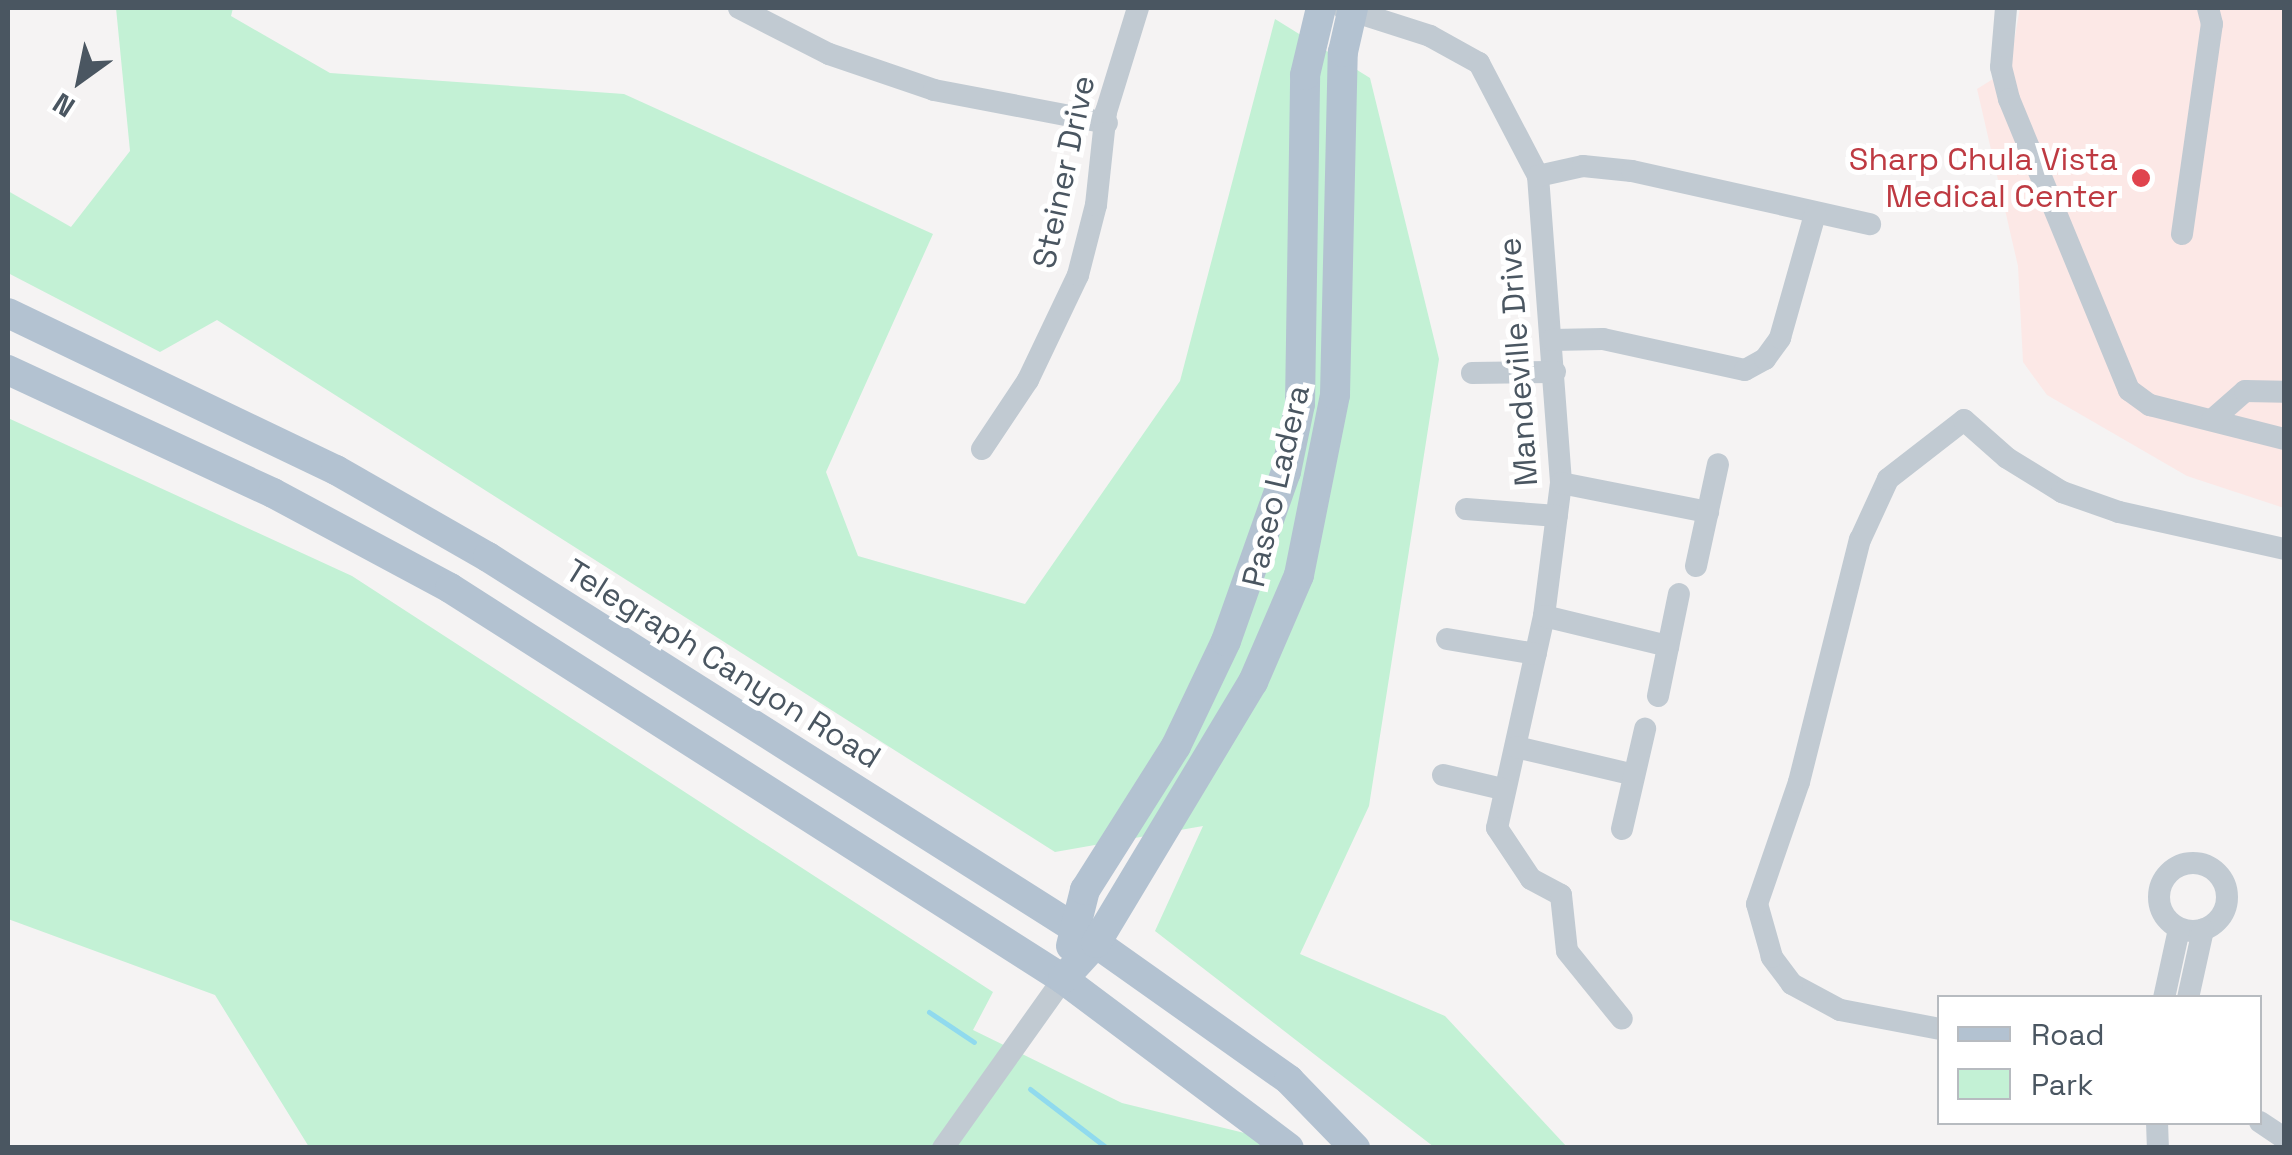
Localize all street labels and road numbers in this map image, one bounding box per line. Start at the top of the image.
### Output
street label: Steiner Drive [1025,72,1103,272]
street label: Mandeville Drive [1490,236,1546,488]
street label: Paseo Ladera [1234,381,1318,591]
street label: Telegraph Canyon Road [558,551,888,777]

